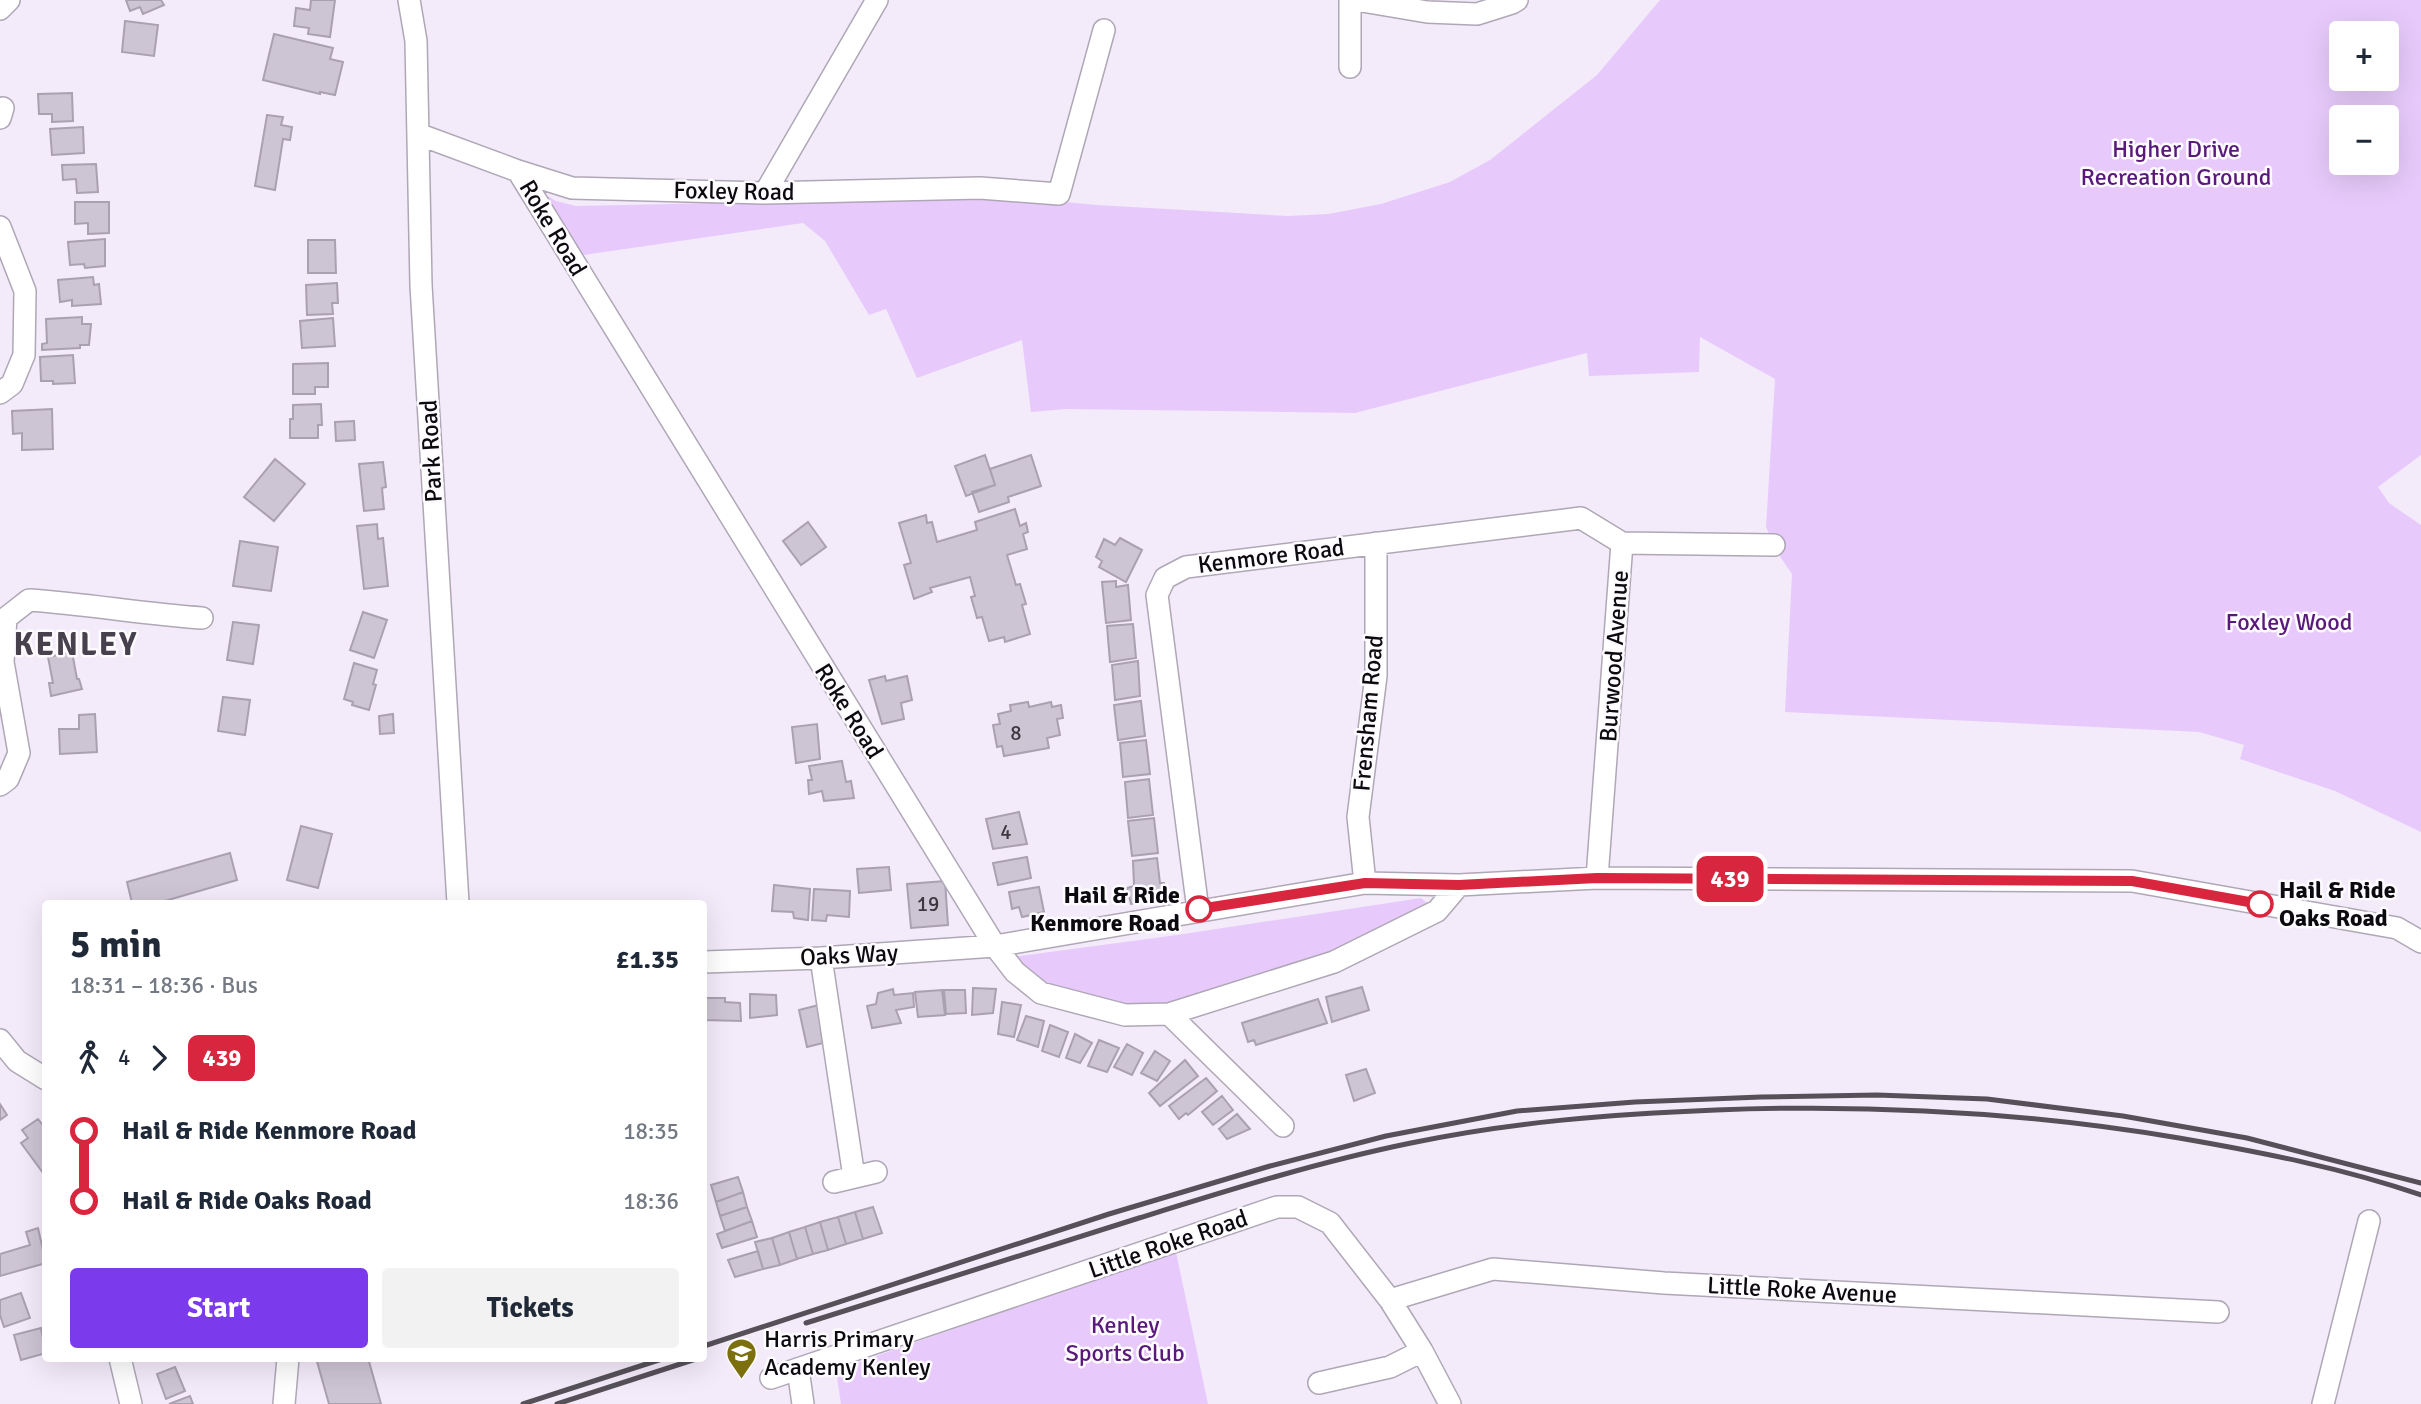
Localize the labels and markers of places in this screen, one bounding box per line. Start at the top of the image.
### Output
place label: Hail & Ride Oaks Road [2279,875,2396,933]
place label: Hail & Ride Kenmore Road [1030,880,1180,938]
marker: Hail & Ride Oaks Road [2247,891,2273,917]
marker: Hail & Ride Kenmore Road [1186,896,1212,922]
place label: Harris Primary Academy Kenley [764,1324,931,1382]
school or university icon: Harris Primary Academy Kenley [724,1336,758,1380]

